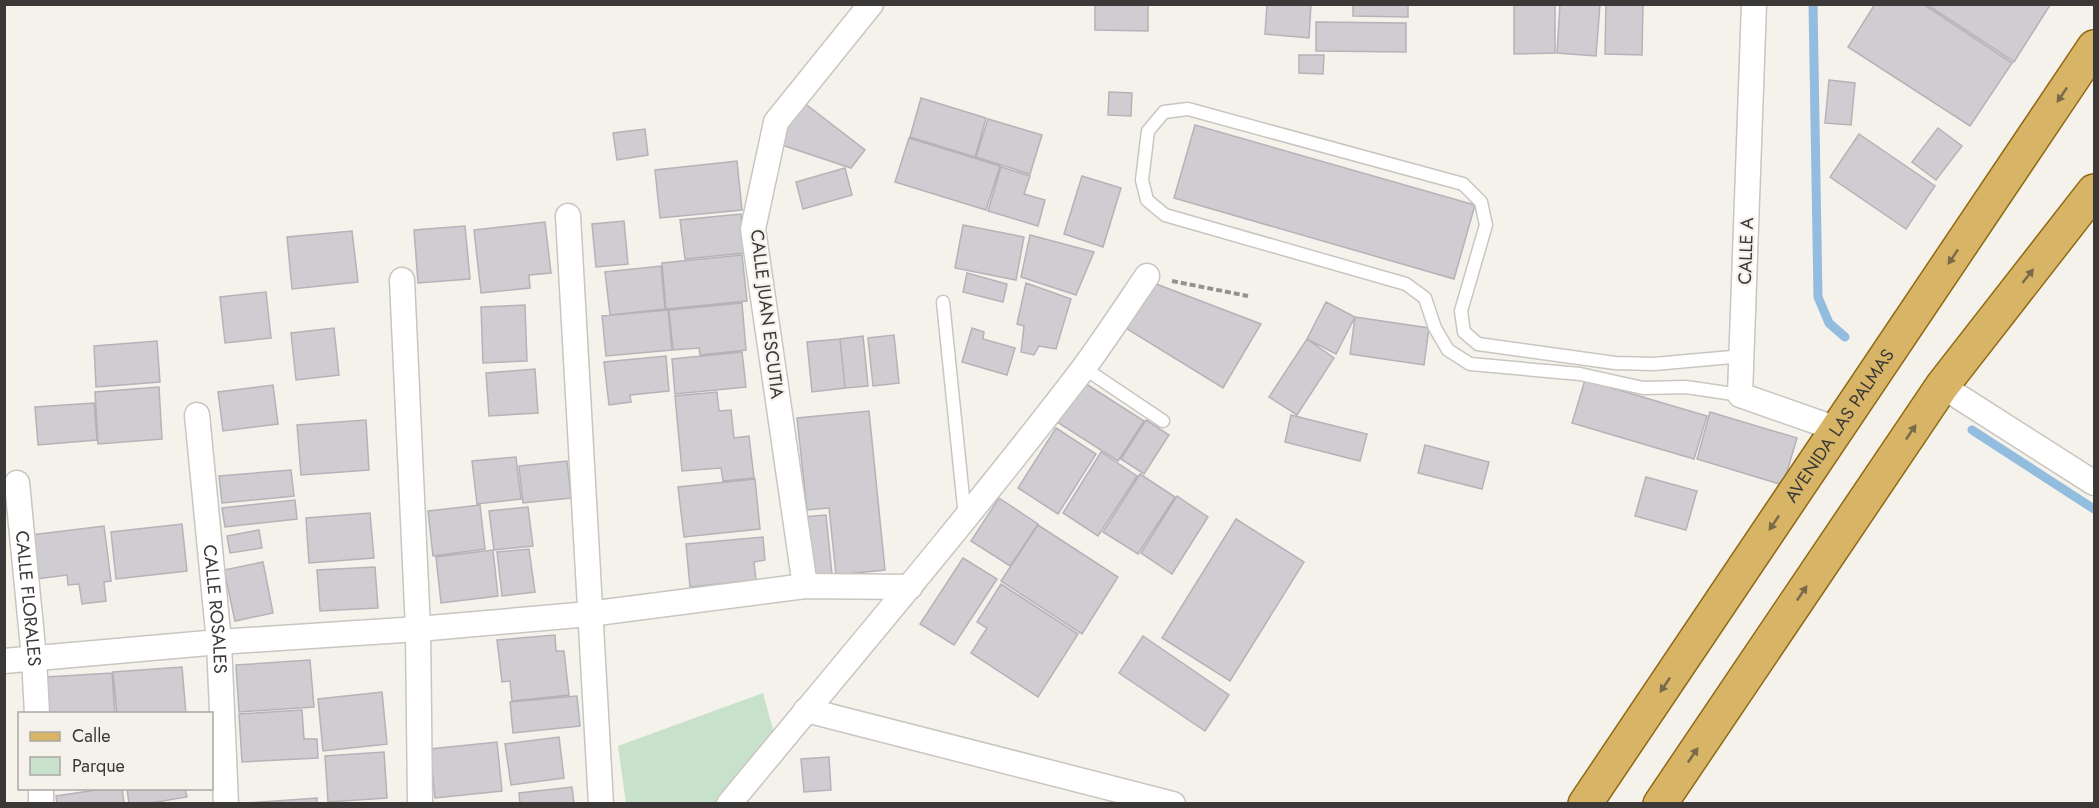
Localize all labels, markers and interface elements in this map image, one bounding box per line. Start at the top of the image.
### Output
one-way arrow [2057,87,2068,103]
street label: CALLE A [1732,217,1760,285]
street label: CALLE JUAN ESCUTIA [744,228,790,400]
one-way arrow [1948,249,1959,265]
one-way arrow [2022,268,2035,284]
street label: AVENIDA LAS PALMAS [1778,344,1901,508]
one-way arrow [1905,424,1917,440]
one-way arrow [1769,515,1780,531]
street label: CALLE FLORALES [9,529,47,667]
street label: CALLE ROSALES [197,543,233,674]
one-way arrow [1796,586,1808,602]
one-way arrow [1660,677,1671,693]
legend [18,712,213,790]
text: Calle [72,723,111,749]
one-way arrow [1687,747,1698,763]
text: Parque [72,753,125,779]

